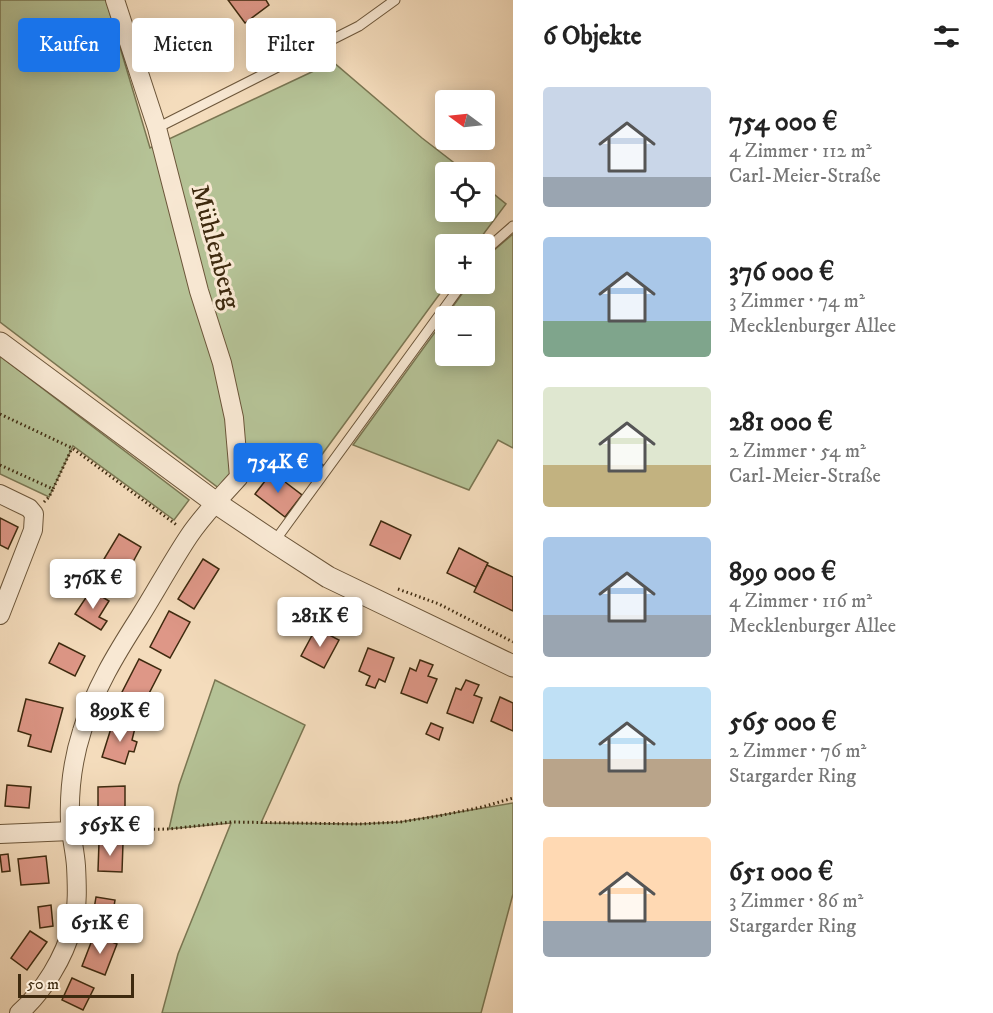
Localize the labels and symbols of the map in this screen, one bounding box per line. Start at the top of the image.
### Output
north arrow [435,90,495,150]
street label: Mühlenberg [183,181,247,313]
pin: 754K € [229,443,327,494]
pin: 376K € [44,559,142,610]
pin: 281K € [271,597,369,648]
pin: 899K € [71,692,169,743]
pin: 565K € [61,806,159,857]
pin: 651K € [51,904,149,955]
scale bar [18,971,134,998]

